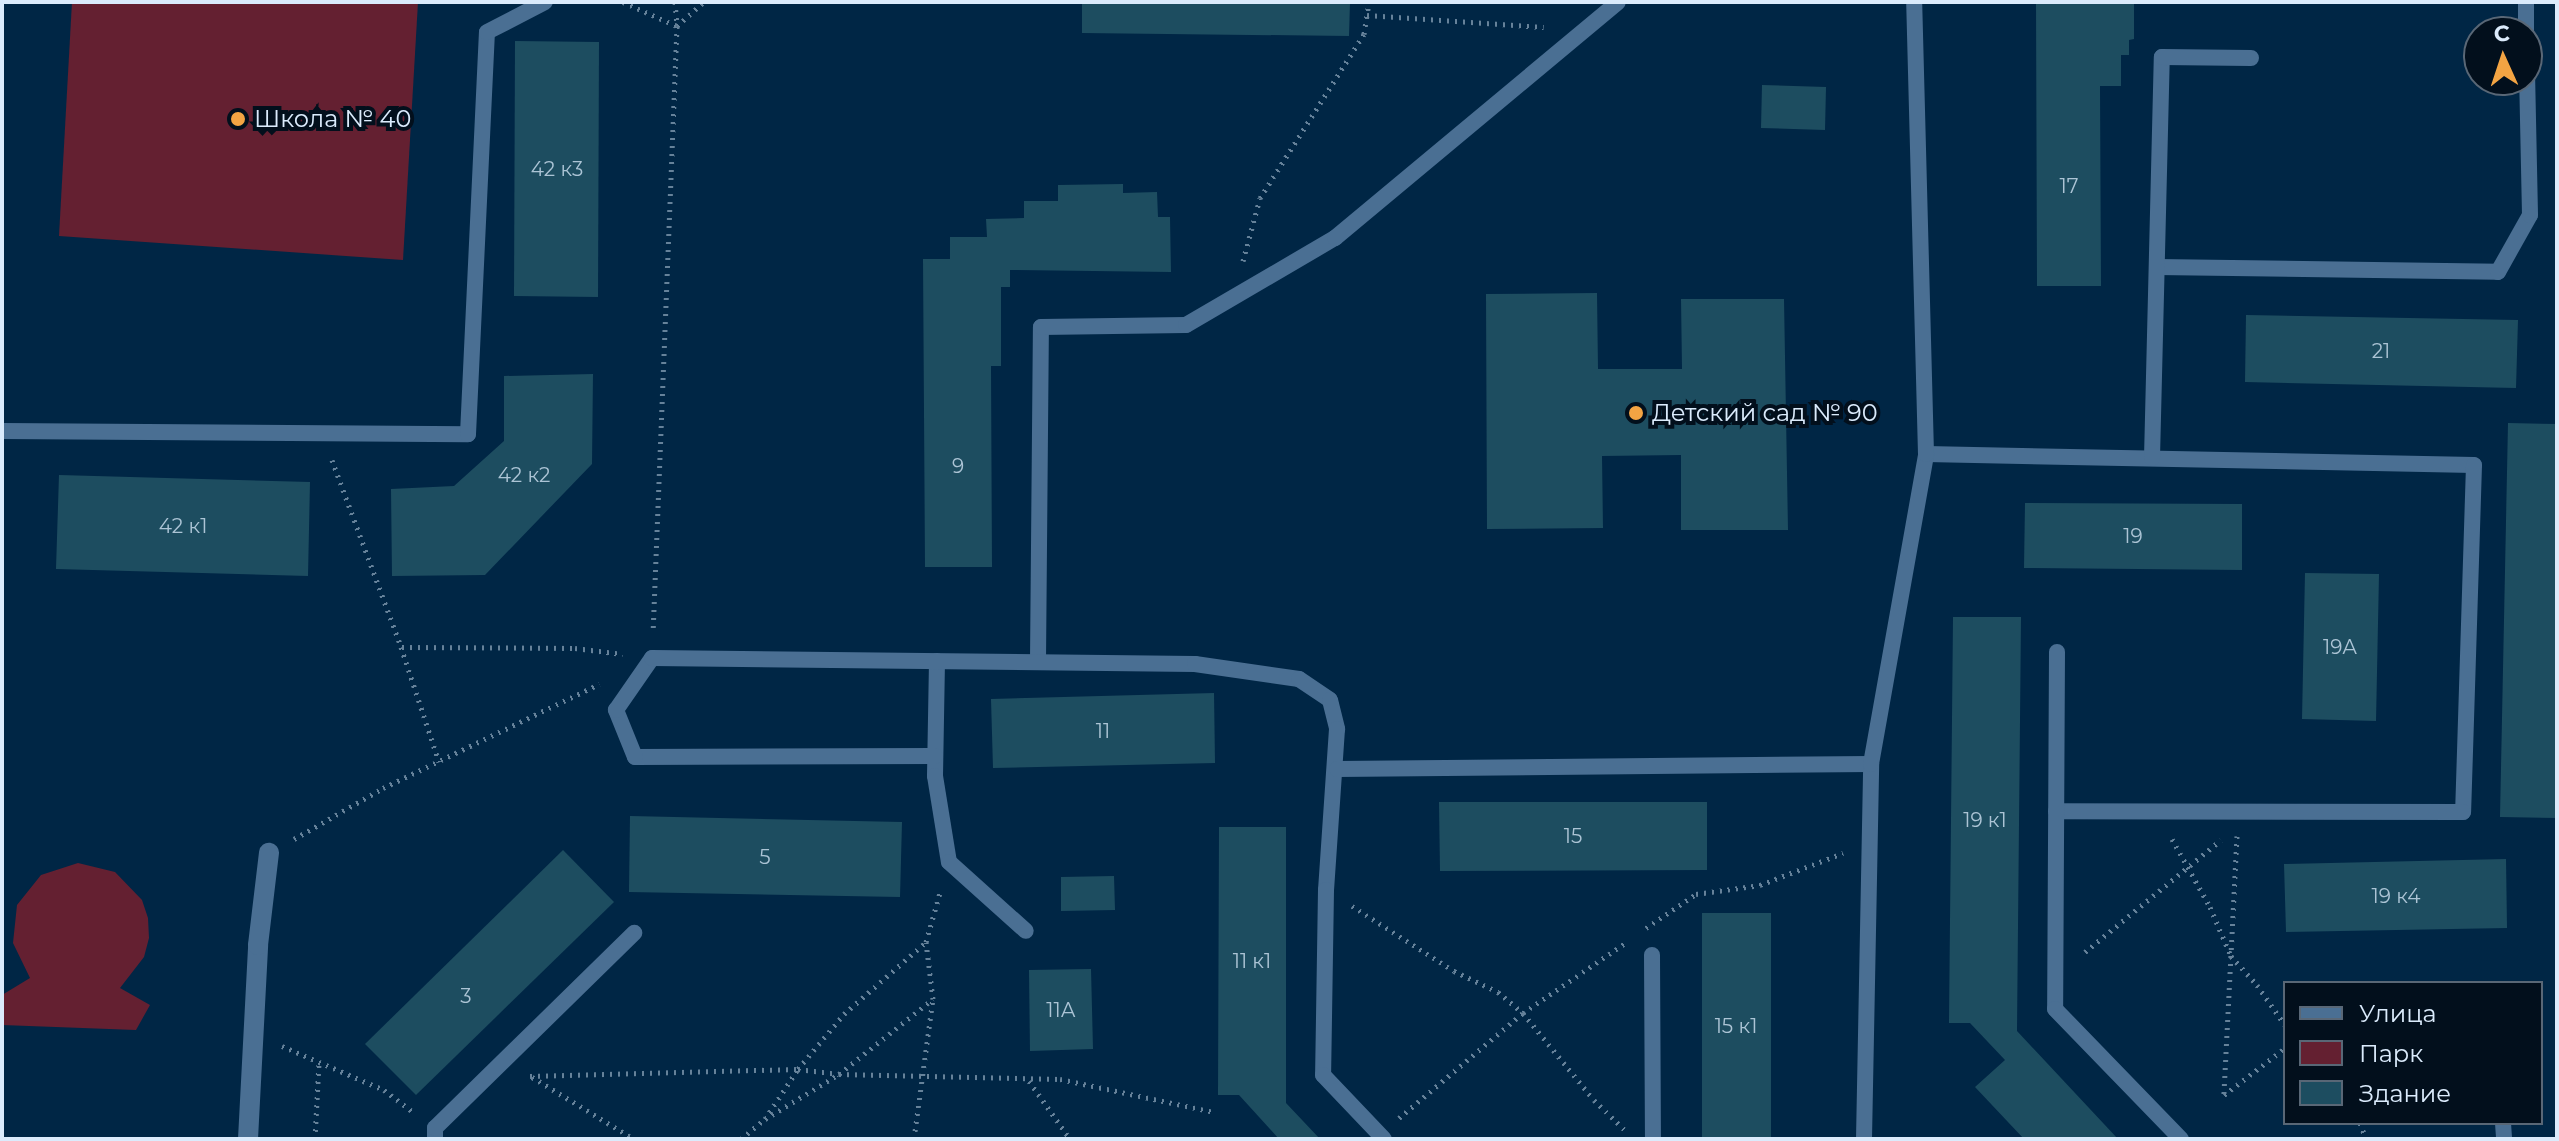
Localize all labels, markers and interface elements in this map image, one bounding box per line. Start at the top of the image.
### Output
north arrow [2463,16,2543,96]
text: С [2493,20,2511,47]
place label: Школа № 40 [254,105,411,133]
marker: Школа № 40 [229,110,247,128]
house number: 42 к3 [531,157,583,181]
house number: 17 [2060,174,2078,198]
house number: 21 [2372,339,2390,363]
place label: Детский сад № 90 [1652,399,1878,427]
marker: Детский сад № 90 [1627,404,1645,422]
house number: 9 [952,454,964,478]
house number: 42 к2 [498,463,550,487]
house number: 42 к1 [159,514,207,538]
house number: 19 [2123,524,2143,548]
house number: 19А [2323,635,2357,659]
house number: 11 [1096,719,1110,743]
house number: 19 к1 [1963,808,2007,832]
house number: 15 [1564,824,1582,848]
house number: 5 [759,845,771,869]
house number: 19 к4 [2372,884,2420,908]
house number: 11 к1 [1233,949,1271,973]
legend [2283,981,2543,1125]
house number: 3 [460,984,472,1008]
house number: 11А [1046,998,1076,1022]
text: Улица [2359,999,2437,1028]
house number: 15 к1 [1715,1014,1757,1038]
text: Парк [2359,1039,2423,1068]
text: Здание [2359,1079,2451,1108]

